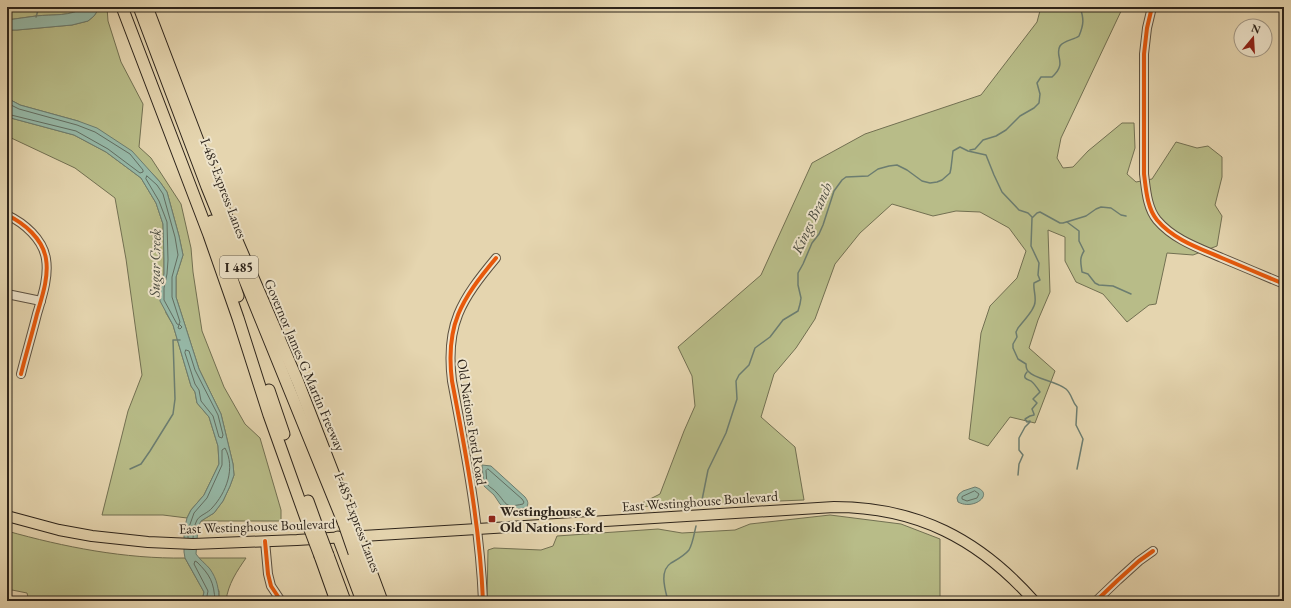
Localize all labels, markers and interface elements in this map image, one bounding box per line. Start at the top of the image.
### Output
north arrow [1233,18,1273,58]
text: N [1250,20,1263,37]
street label: I-485 Express Lanes [197,135,252,241]
water label: Kings Branch [786,179,837,257]
water label: Sugar Creek [144,229,165,298]
road number: I 485 [220,256,258,278]
street label: Governor James G Martin Freeway [260,276,350,455]
street label: Old Nations Ford Road [453,358,491,487]
street label: I-485 Express Lanes [331,469,386,575]
street label: East Westinghouse Boulevard [621,487,780,515]
place label: Westinghouse & Old Nations Ford [500,502,603,536]
street label: East Westinghouse Boulevard [178,514,336,538]
marker: Westinghouse & Old Nations Ford [487,514,497,524]

